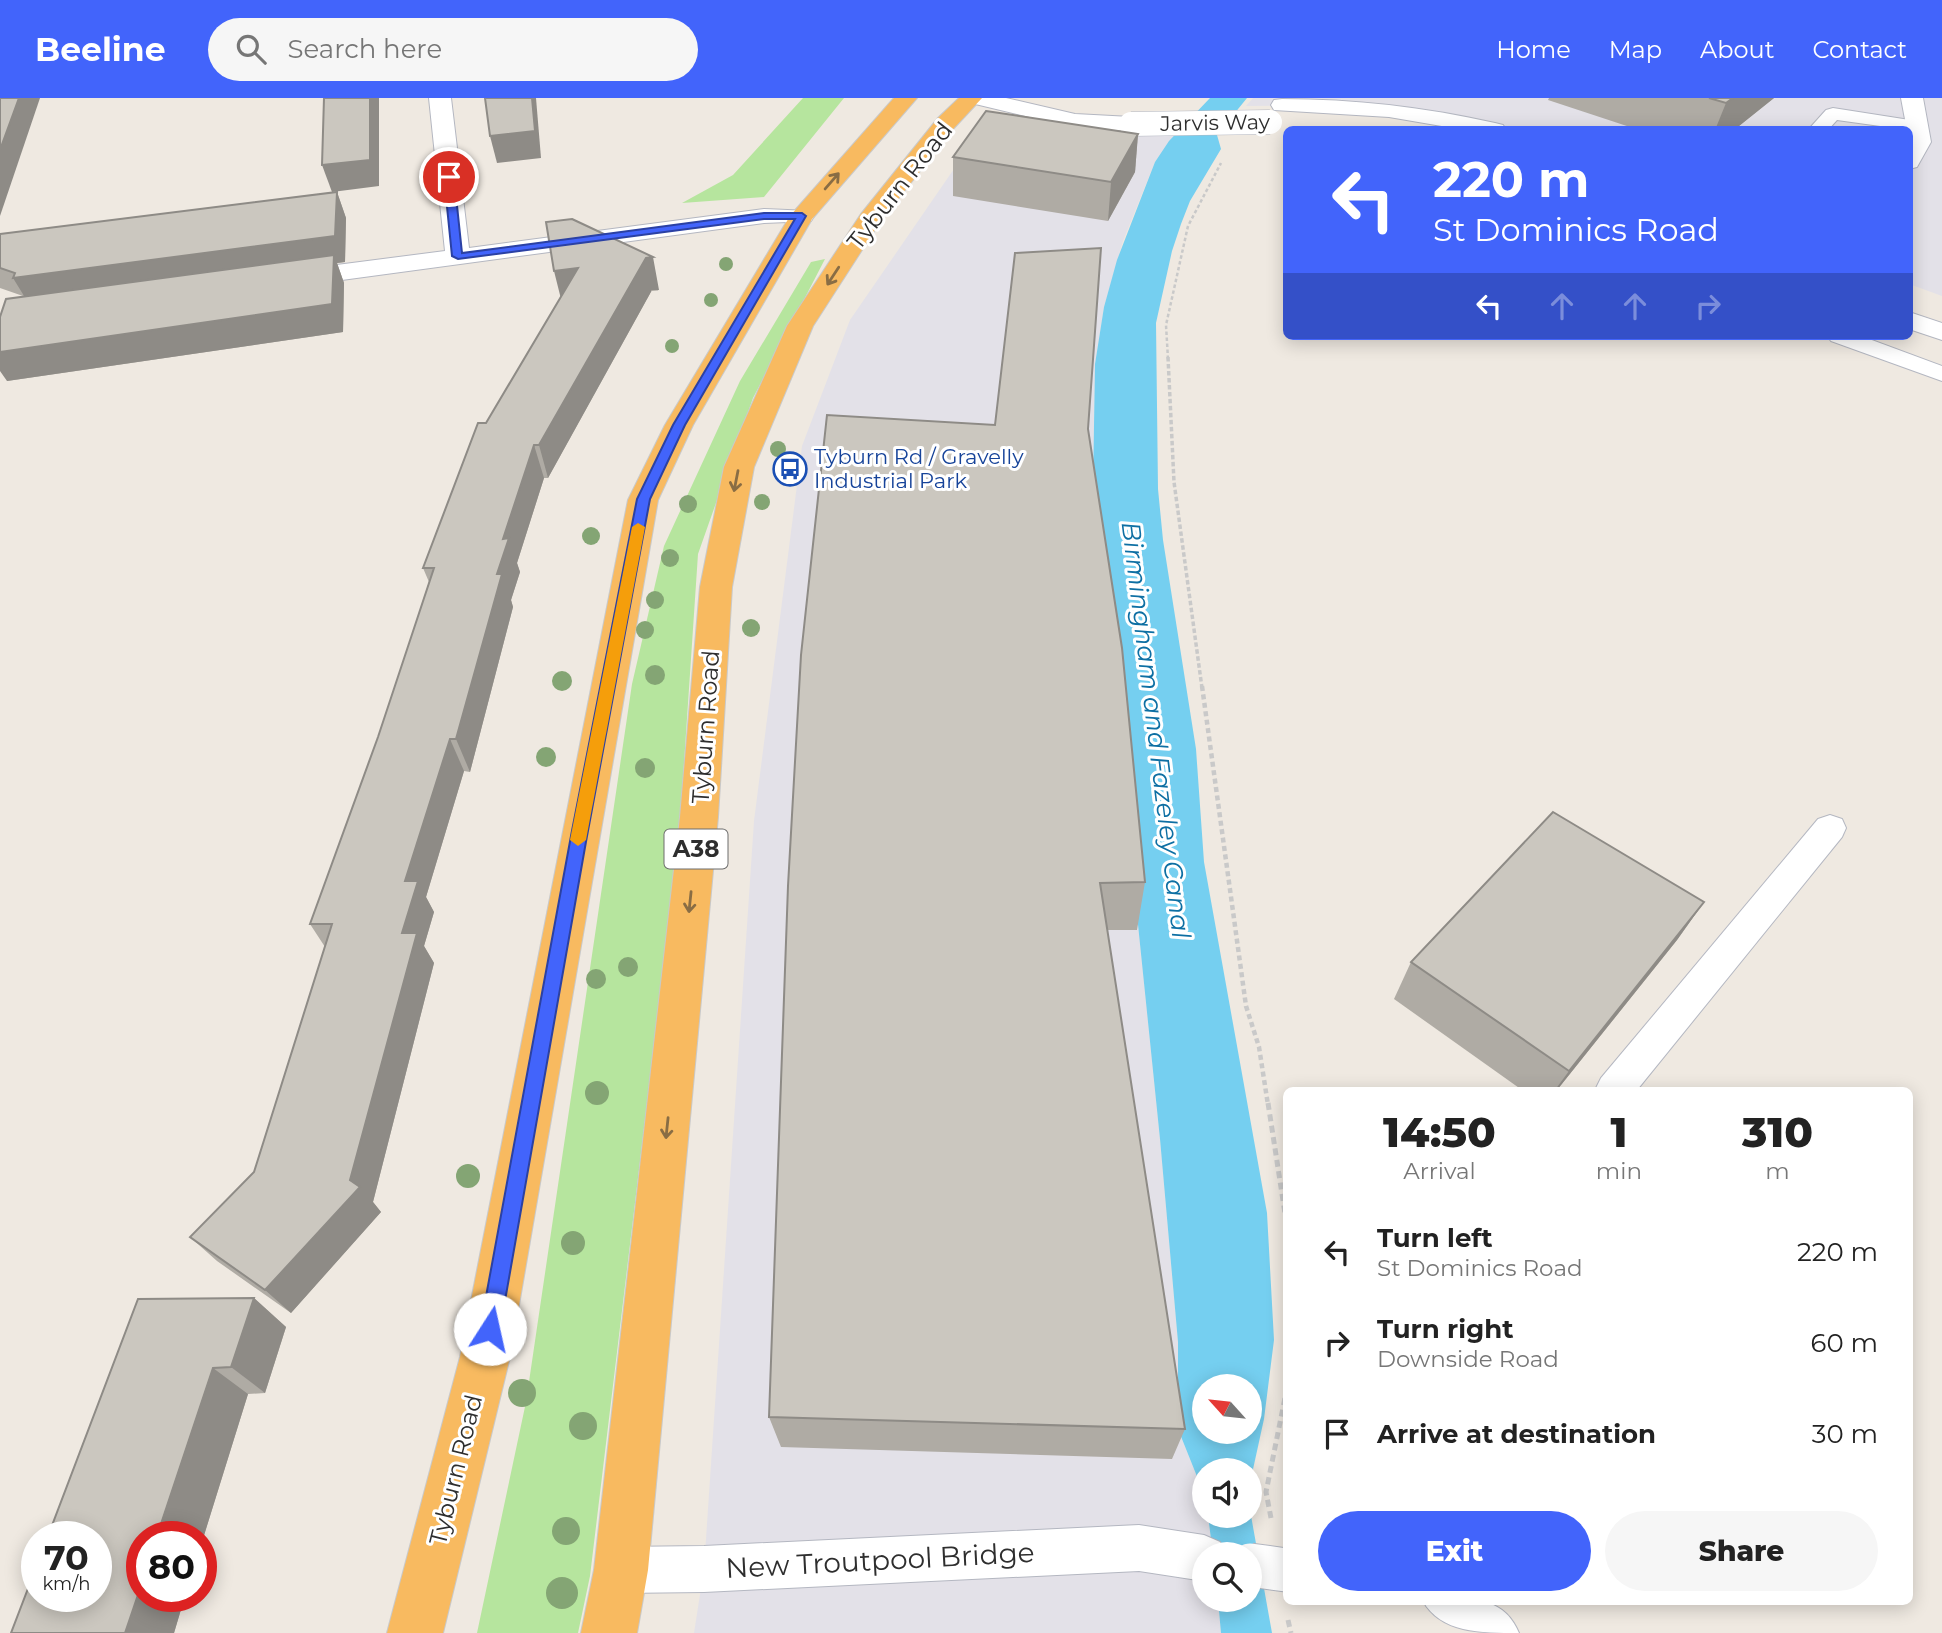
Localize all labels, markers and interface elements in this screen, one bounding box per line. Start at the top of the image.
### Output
search box [208,18,698,81]
text: Beeline [35,29,166,69]
icon: search [232,30,270,68]
text: Search here [288,33,442,65]
text: Home [1496,35,1571,64]
text: Map [1609,35,1662,64]
text: About [1700,35,1774,64]
text: Contact [1812,35,1907,64]
street label: Jarvis Way [1159,109,1271,136]
street label: Tyburn Road [841,116,958,255]
pin [419,147,479,207]
text: 220 m [1433,150,1589,209]
icon: left [1318,154,1409,245]
icon: arrive [430,158,468,196]
one-way arrow [824,172,840,190]
text: St Dominics Road [1433,210,1719,249]
one-way arrow [825,266,839,286]
icon: left [1470,287,1508,325]
icon: ahead [1543,287,1581,325]
icon: ahead [1616,287,1654,325]
icon: right [1689,287,1727,325]
place label: Tyburn Rd / Gravelly Industrial Park [814,444,1024,493]
bus stop icon: Tyburn Rd / Gravelly Industrial Park [771,450,809,488]
one-way arrow [729,469,742,492]
water label: Birmingham and Fazeley Canal [1115,520,1197,940]
street label: Tyburn Road [686,649,725,805]
road number: A38 [664,830,728,869]
one-way arrow [683,890,696,913]
text: 14:50 [1383,1106,1496,1158]
text: 1 [1610,1106,1627,1158]
text: 310 [1742,1106,1813,1158]
one-way arrow [660,1116,673,1139]
text: Arrival [1403,1157,1476,1185]
text: min [1596,1157,1642,1185]
text: m [1765,1157,1790,1185]
text: Turn left [1377,1222,1493,1254]
icon: left [1318,1233,1356,1271]
text: 220 m [1797,1236,1878,1268]
text: St Dominics Road [1377,1254,1583,1282]
position arrow [453,1292,527,1366]
text: Turn right [1377,1313,1513,1345]
icon: right [1318,1324,1356,1362]
text: 60 m [1811,1327,1878,1359]
text: Downside Road [1377,1345,1559,1373]
north arrow [1192,1374,1262,1444]
map controls [1192,1374,1262,1612]
street label: Tyburn Road [423,1392,488,1548]
icon: arrive [1318,1415,1356,1453]
text: Arrive at destination [1377,1418,1656,1450]
text: 30 m [1812,1418,1878,1450]
button: sound [1192,1458,1262,1528]
button: Exit [1318,1511,1591,1591]
button: Share [1605,1511,1878,1591]
speed limit sign: 80 [126,1521,217,1612]
street label: New Troutpool Bridge [725,1535,1035,1585]
text: 70 [44,1536,89,1579]
button: search [1192,1542,1262,1612]
text: km/h [42,1573,91,1595]

